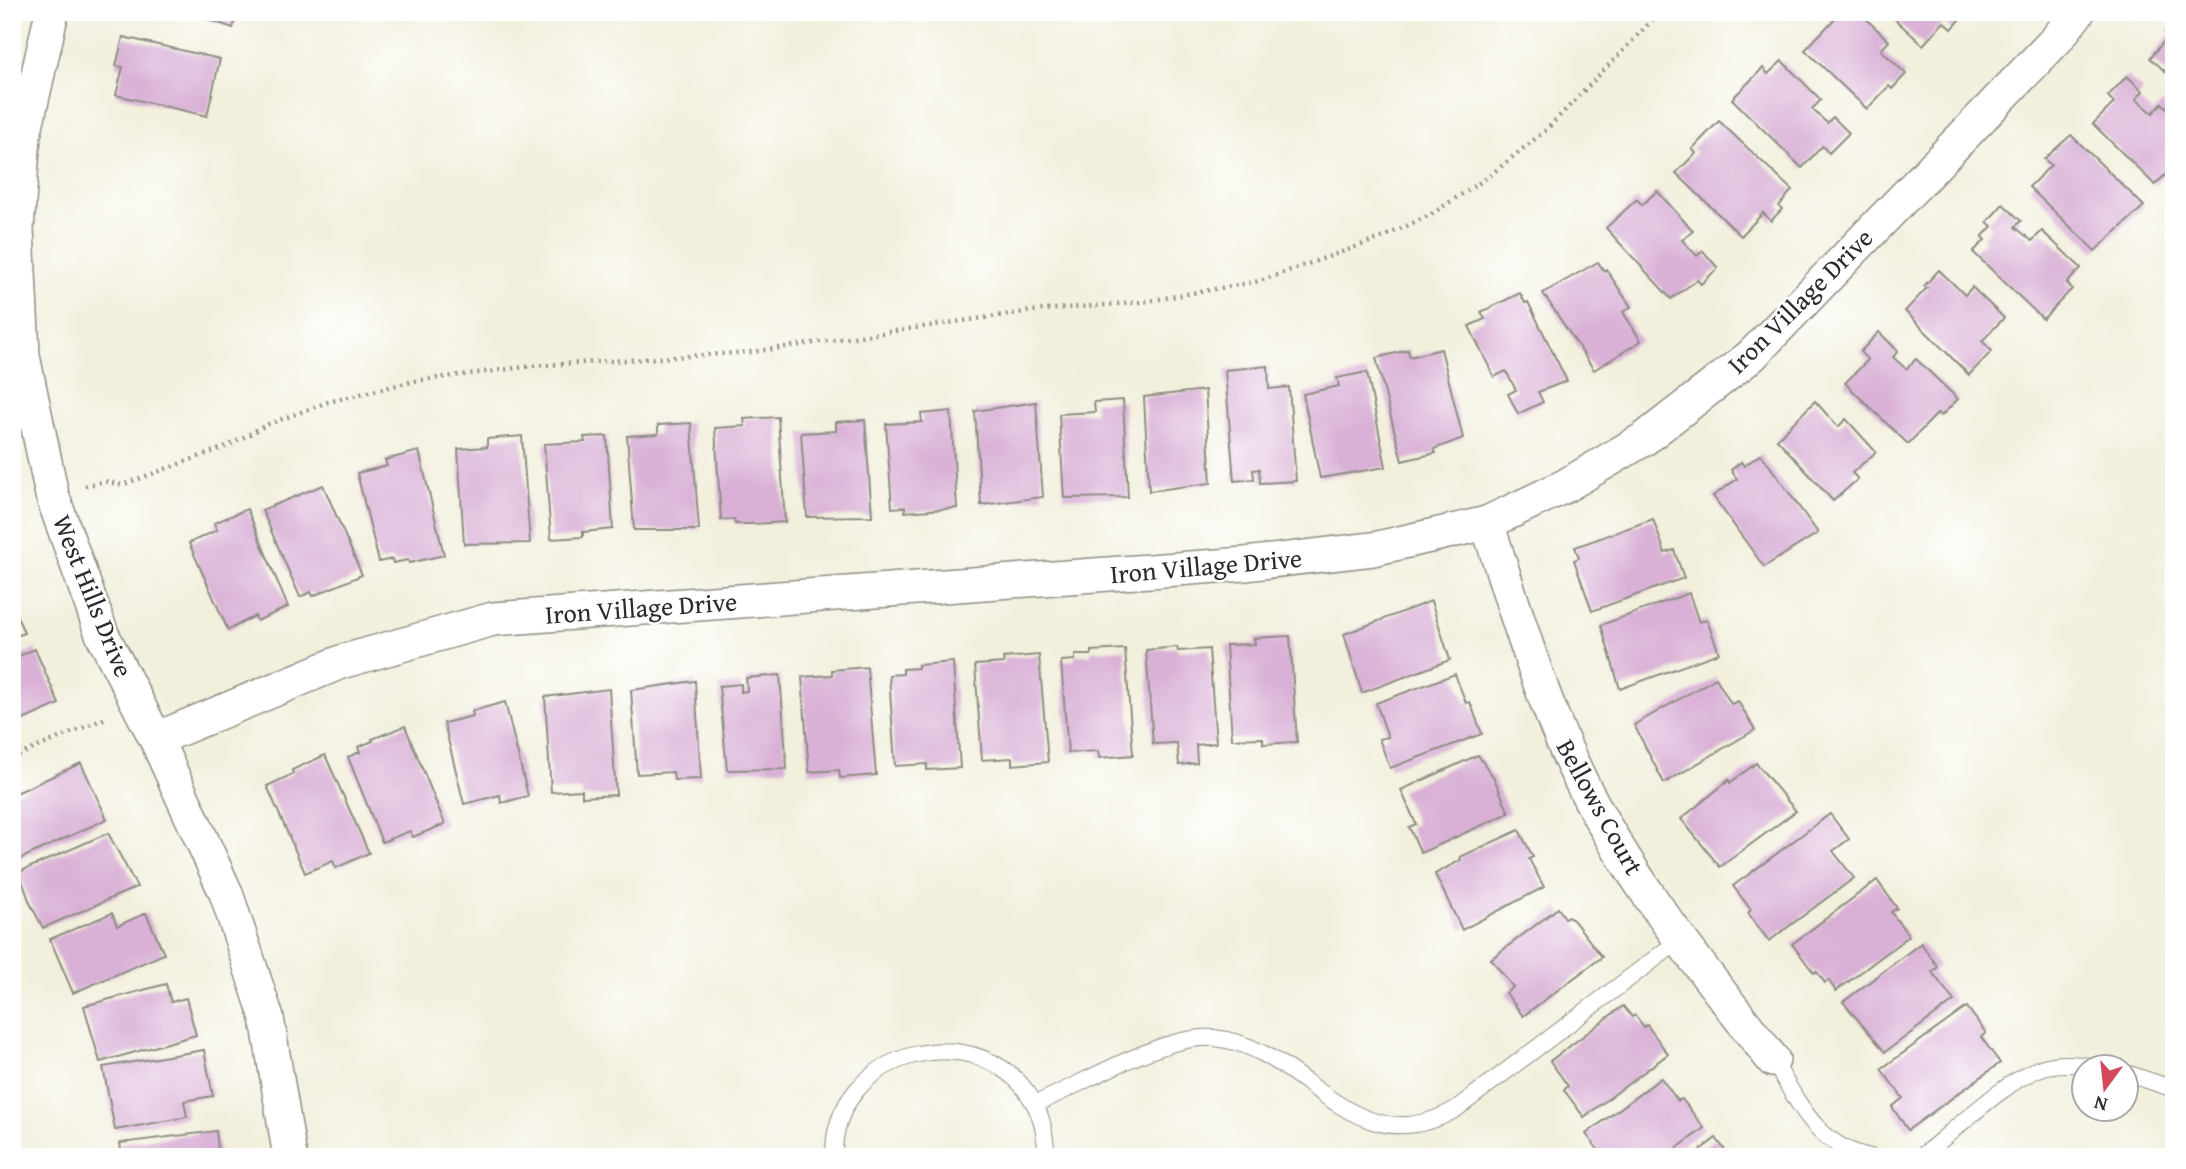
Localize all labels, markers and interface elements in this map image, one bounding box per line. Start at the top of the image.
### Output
street label: Iron Village Drive [1718,219,1881,382]
street label: West Hills Drive [43,509,144,683]
street label: Iron Village Drive [1108,538,1303,593]
street label: Iron Village Drive [544,581,738,634]
street label: Bellows Court [1547,732,1654,882]
north arrow [2070,1054,2140,1124]
text: N [2091,1089,2110,1120]

